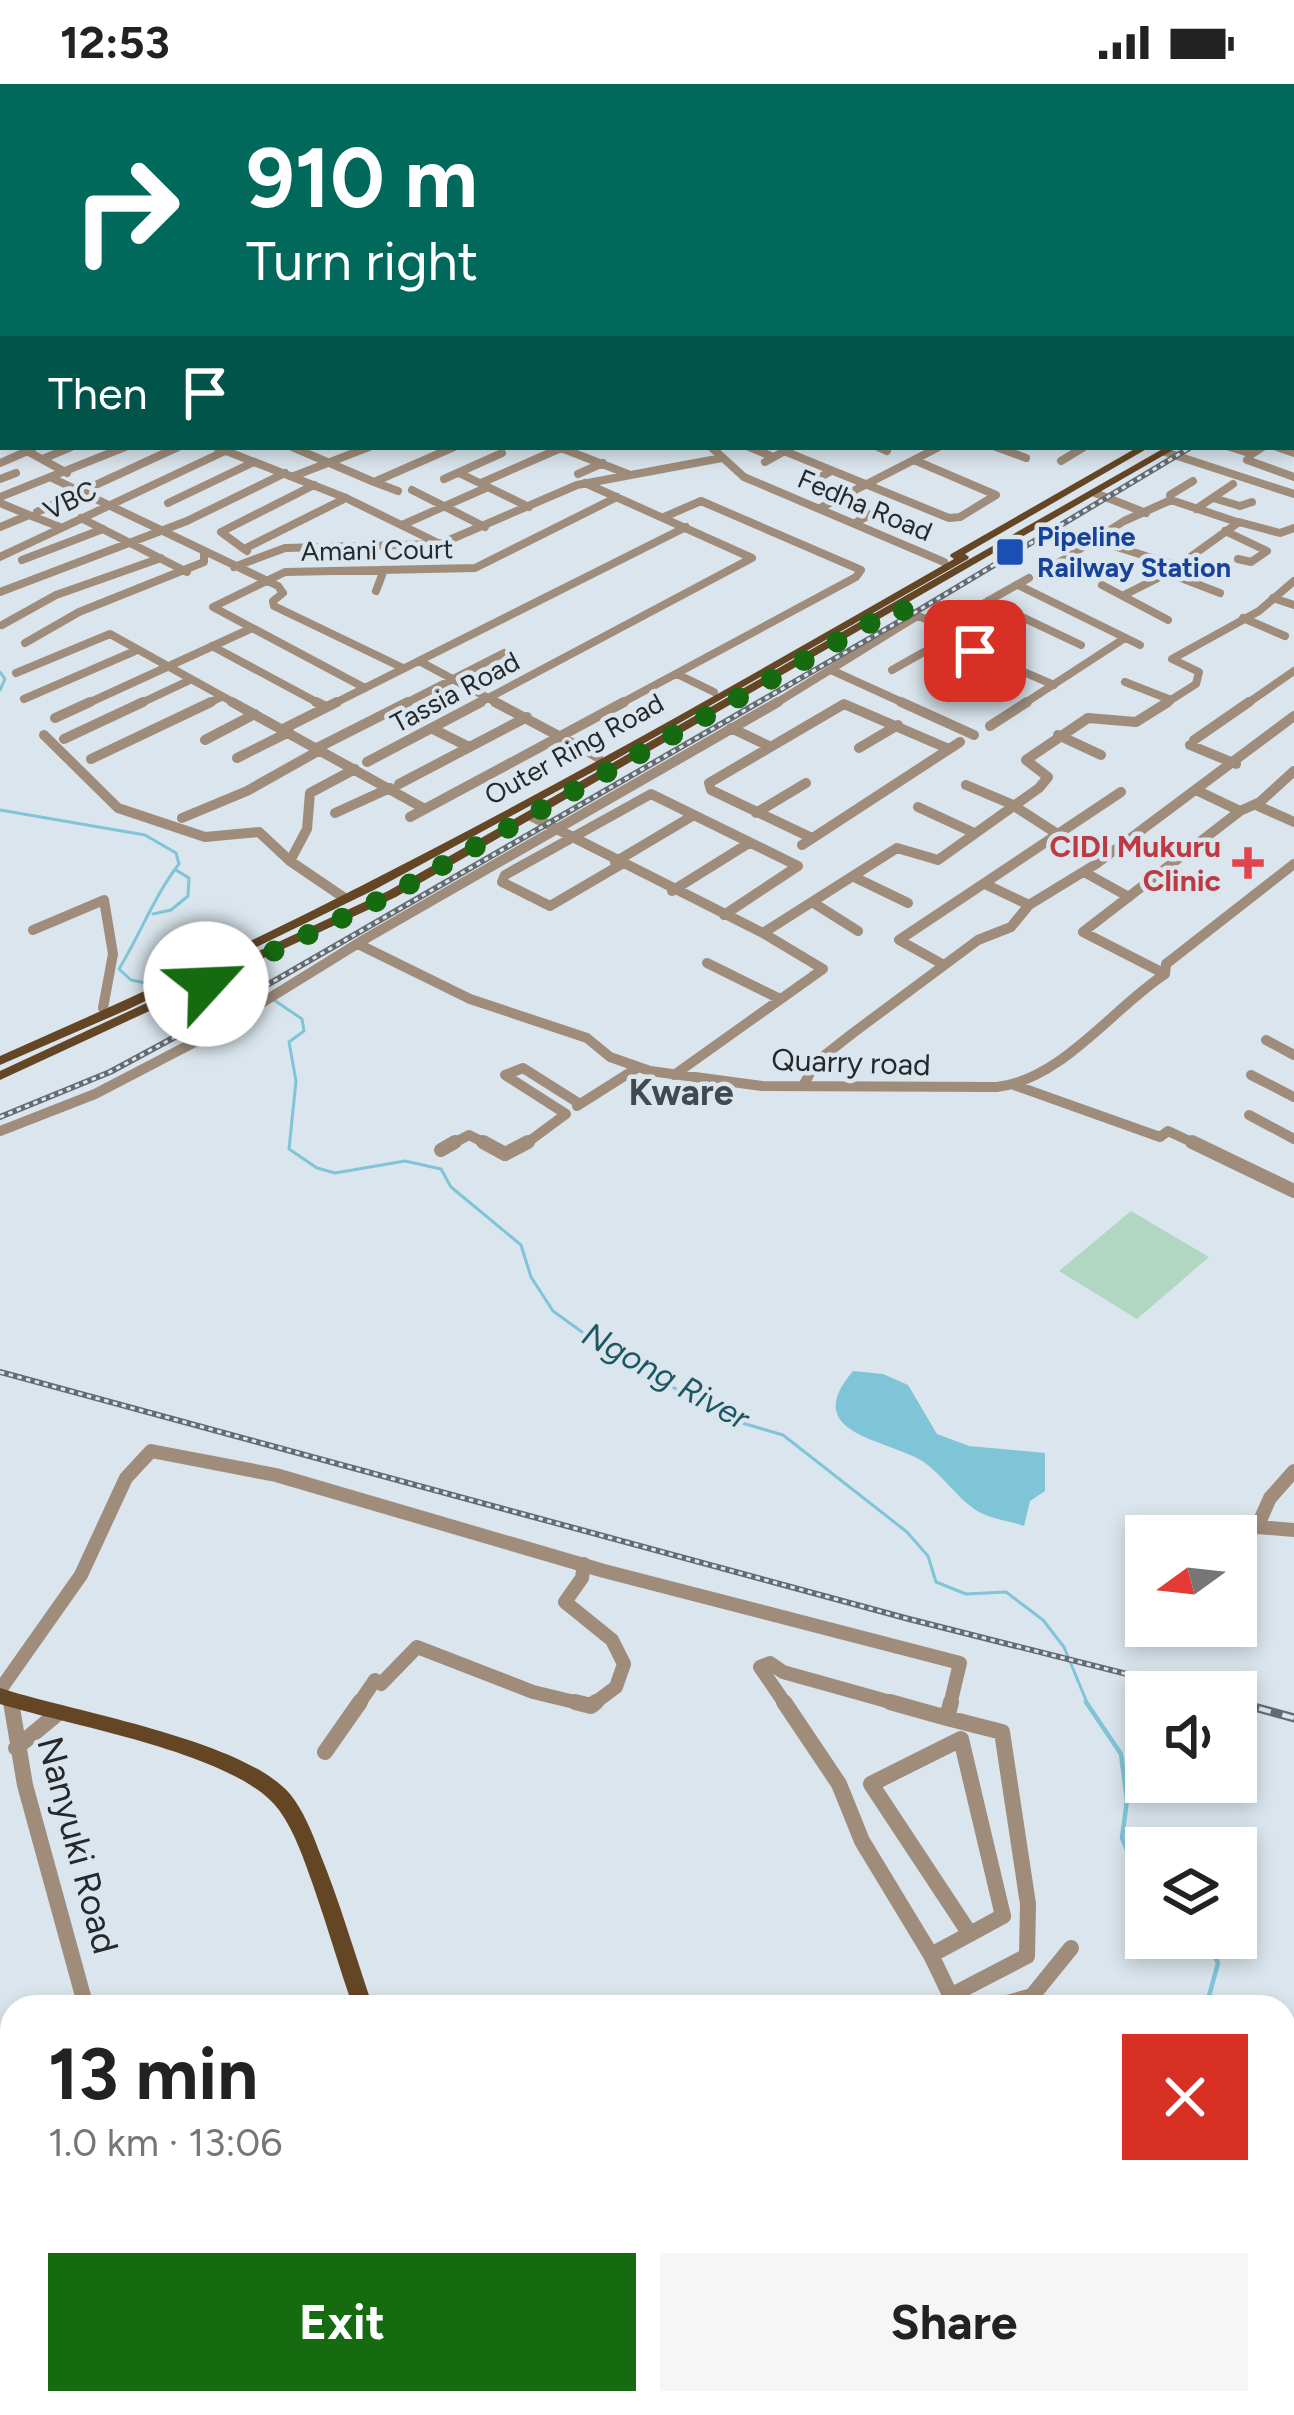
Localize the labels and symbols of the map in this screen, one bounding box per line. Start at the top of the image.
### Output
street label: Fedha Road [793,462,937,548]
street label: VBC [38,473,102,527]
place label: Pipeline Railway Station [1037,520,1231,584]
street label: Amani Court [300,532,454,568]
marker: Pipeline Railway Station [994,536,1026,568]
pin [924,600,1026,702]
street label: Tassia Road [385,644,525,740]
street label: Outer Ring Road [479,686,669,812]
place label: CIDI Mukuru Clinic [1049,828,1221,899]
marker: CIDI Mukuru Clinic [1232,847,1264,879]
position arrow [143,921,269,1047]
street label: Quarry road [771,1041,931,1083]
district label: Kware [628,1071,734,1114]
water label: Ngong River [576,1314,758,1439]
north arrow [1125,1515,1257,1647]
street label: Nanyuki Road [28,1732,128,1958]

